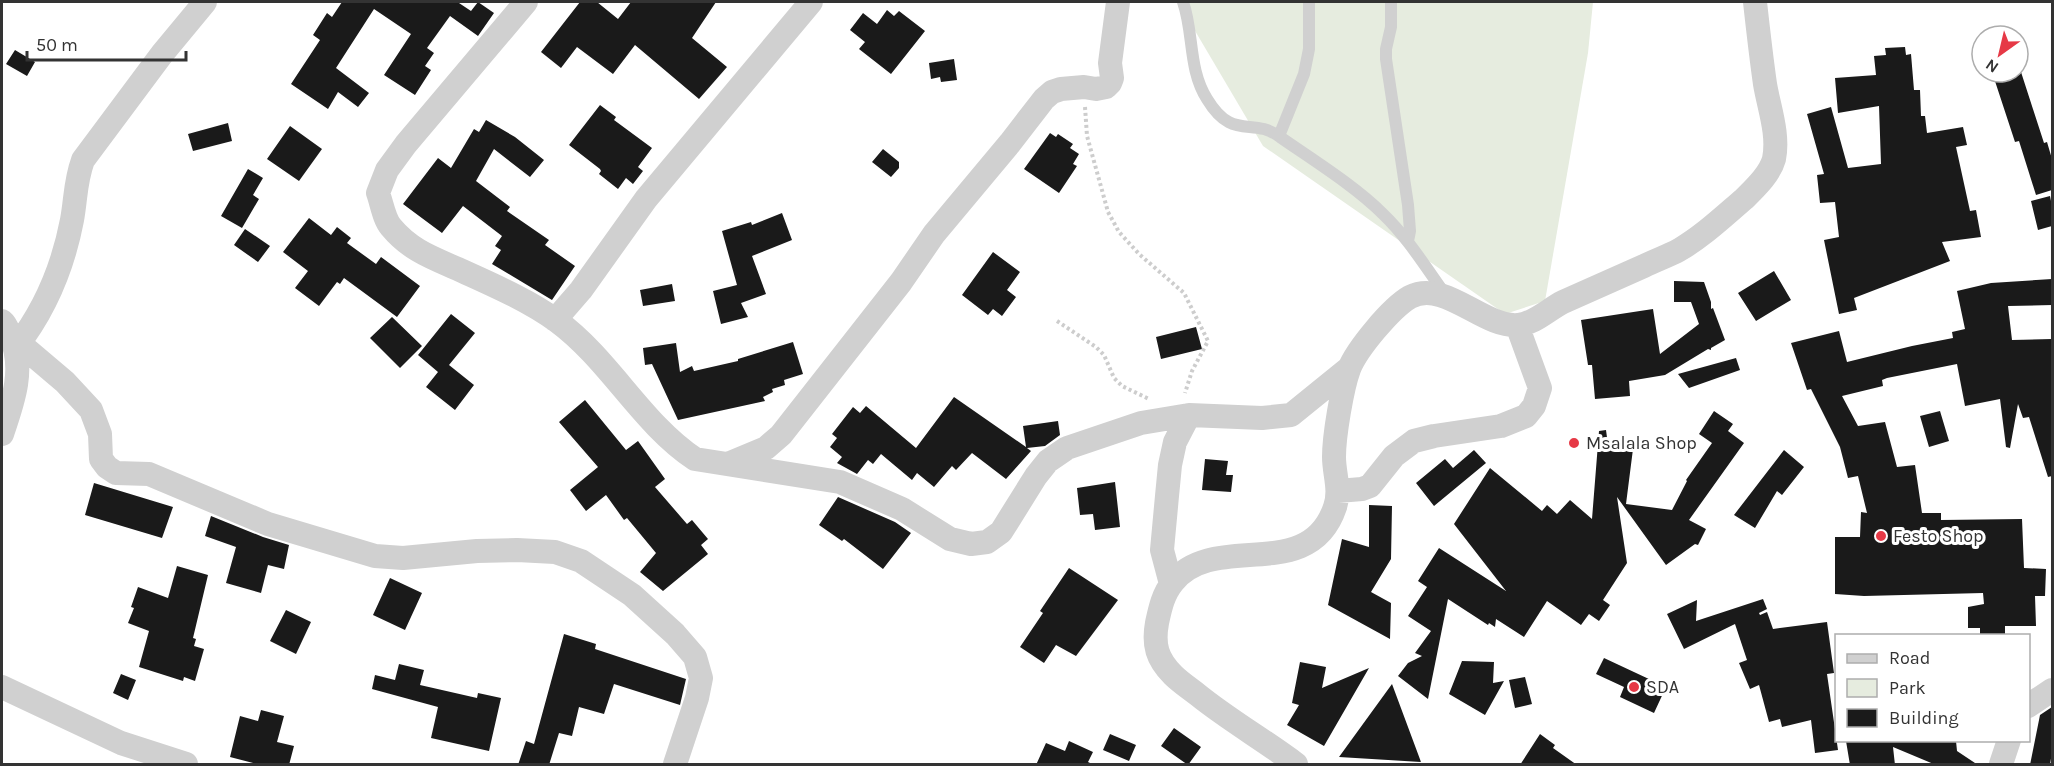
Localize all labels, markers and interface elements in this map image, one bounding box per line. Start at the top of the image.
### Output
scale bar [27,24,186,62]
north arrow [1970,24,2030,84]
text: 50 m [36,34,78,56]
text: N [1982,55,2002,77]
place label: Msalala Shop [1586,432,1697,454]
marker: Msalala Shop [1567,436,1581,450]
place label: Festo Shop [1893,525,1984,547]
marker: Festo Shop [1874,529,1888,543]
legend [1835,634,2030,742]
text: Road [1889,647,1930,669]
place label: SDA [1646,676,1679,698]
text: Park [1889,677,1926,699]
marker: SDA [1627,680,1641,694]
text: Building [1889,707,1959,729]

